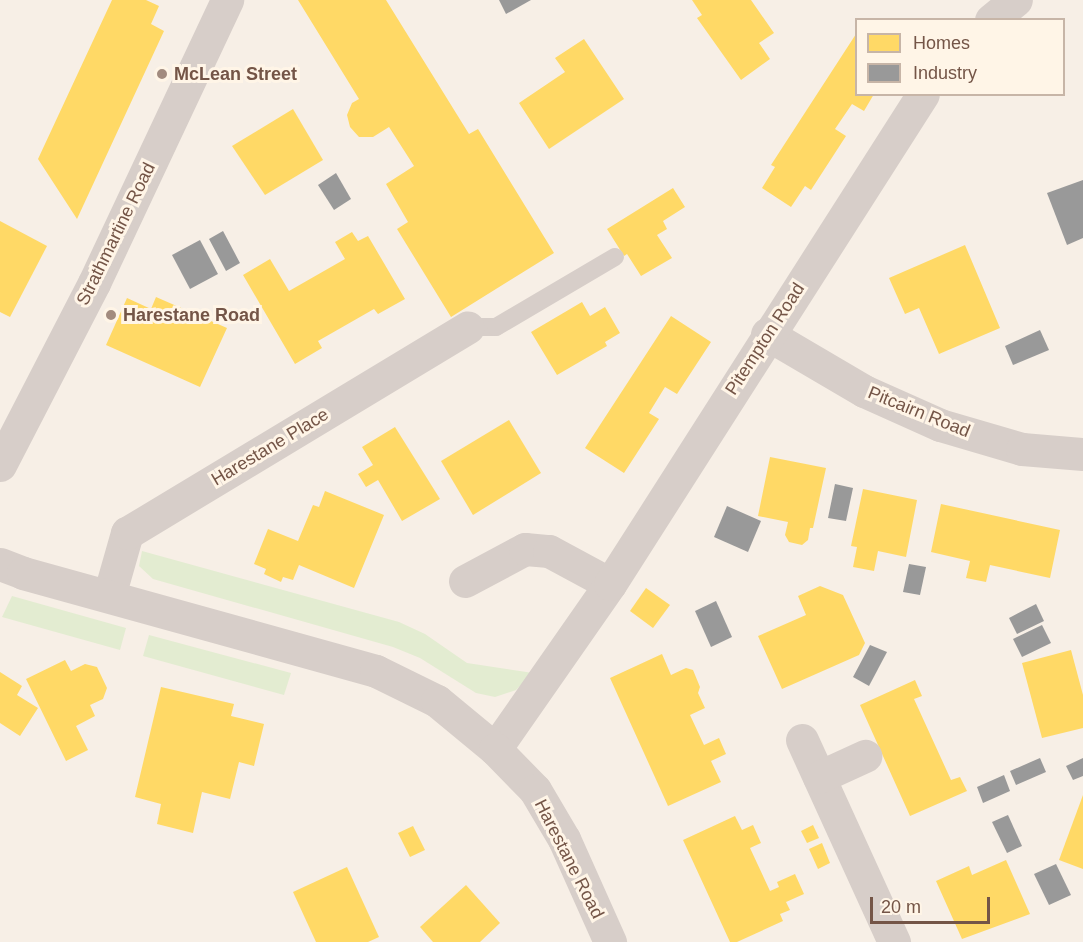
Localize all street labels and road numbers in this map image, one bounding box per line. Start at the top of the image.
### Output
street label: Strathmartine Road [72,159,160,309]
street label: Pitempton Road [721,279,809,399]
street label: Pitcairn Road [865,382,973,442]
street label: Harestane Place [207,403,333,491]
street label: Harestane Road [530,796,608,922]

